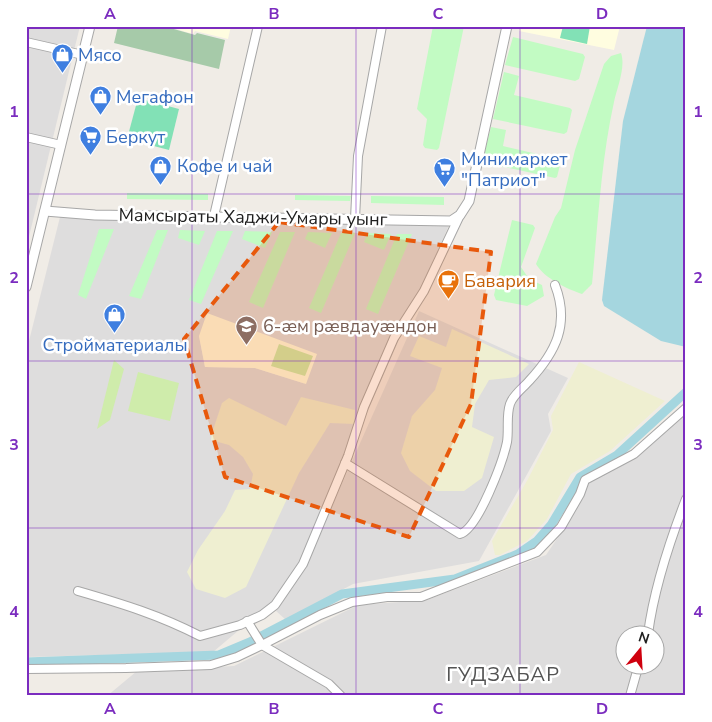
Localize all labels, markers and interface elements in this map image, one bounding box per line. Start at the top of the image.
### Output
text: A [104,3,116,25]
text: B [268,3,280,25]
text: C [433,3,444,25]
text: D [596,3,608,25]
shop icon: Мясо [50,43,74,74]
place label: Мясо [78,43,122,67]
shop icon: Мегафон [88,85,112,116]
place label: Мегафон [116,85,194,109]
text: 1 [9,101,19,123]
text: 1 [693,101,703,123]
supermarket icon: Беркут [78,125,102,156]
place label: Беркут [106,125,165,149]
place label: Минимаркет "Патриот" [461,147,567,192]
shop icon: Кофе и чай [149,154,173,185]
place label: Кофе и чай [177,154,273,178]
supermarket icon: Минимаркет "Патриот" [433,157,457,188]
street label: Мамсыраты Хаджи-Умары уынг [118,203,388,231]
text: 2 [9,267,19,289]
text: 2 [693,267,703,289]
cafe icon: Бавария [436,269,460,300]
place label: Бавария [464,269,536,293]
shop icon: Стройматериалы [103,303,127,334]
school or university icon: 6-æм рӕвдауӕндон [235,314,259,345]
place label: 6-æм рӕвдауӕндон [263,314,437,338]
place label: Стройматериалы [42,333,188,357]
text: 3 [9,434,19,456]
text: 3 [693,434,703,456]
text: 4 [9,601,19,623]
text: 4 [693,601,703,623]
north arrow [614,624,664,674]
text: N [636,627,652,649]
district label: ГУДЗАБАР [446,661,560,688]
text: A [104,698,116,720]
text: B [268,698,280,720]
text: C [433,698,444,720]
text: D [596,698,608,720]

